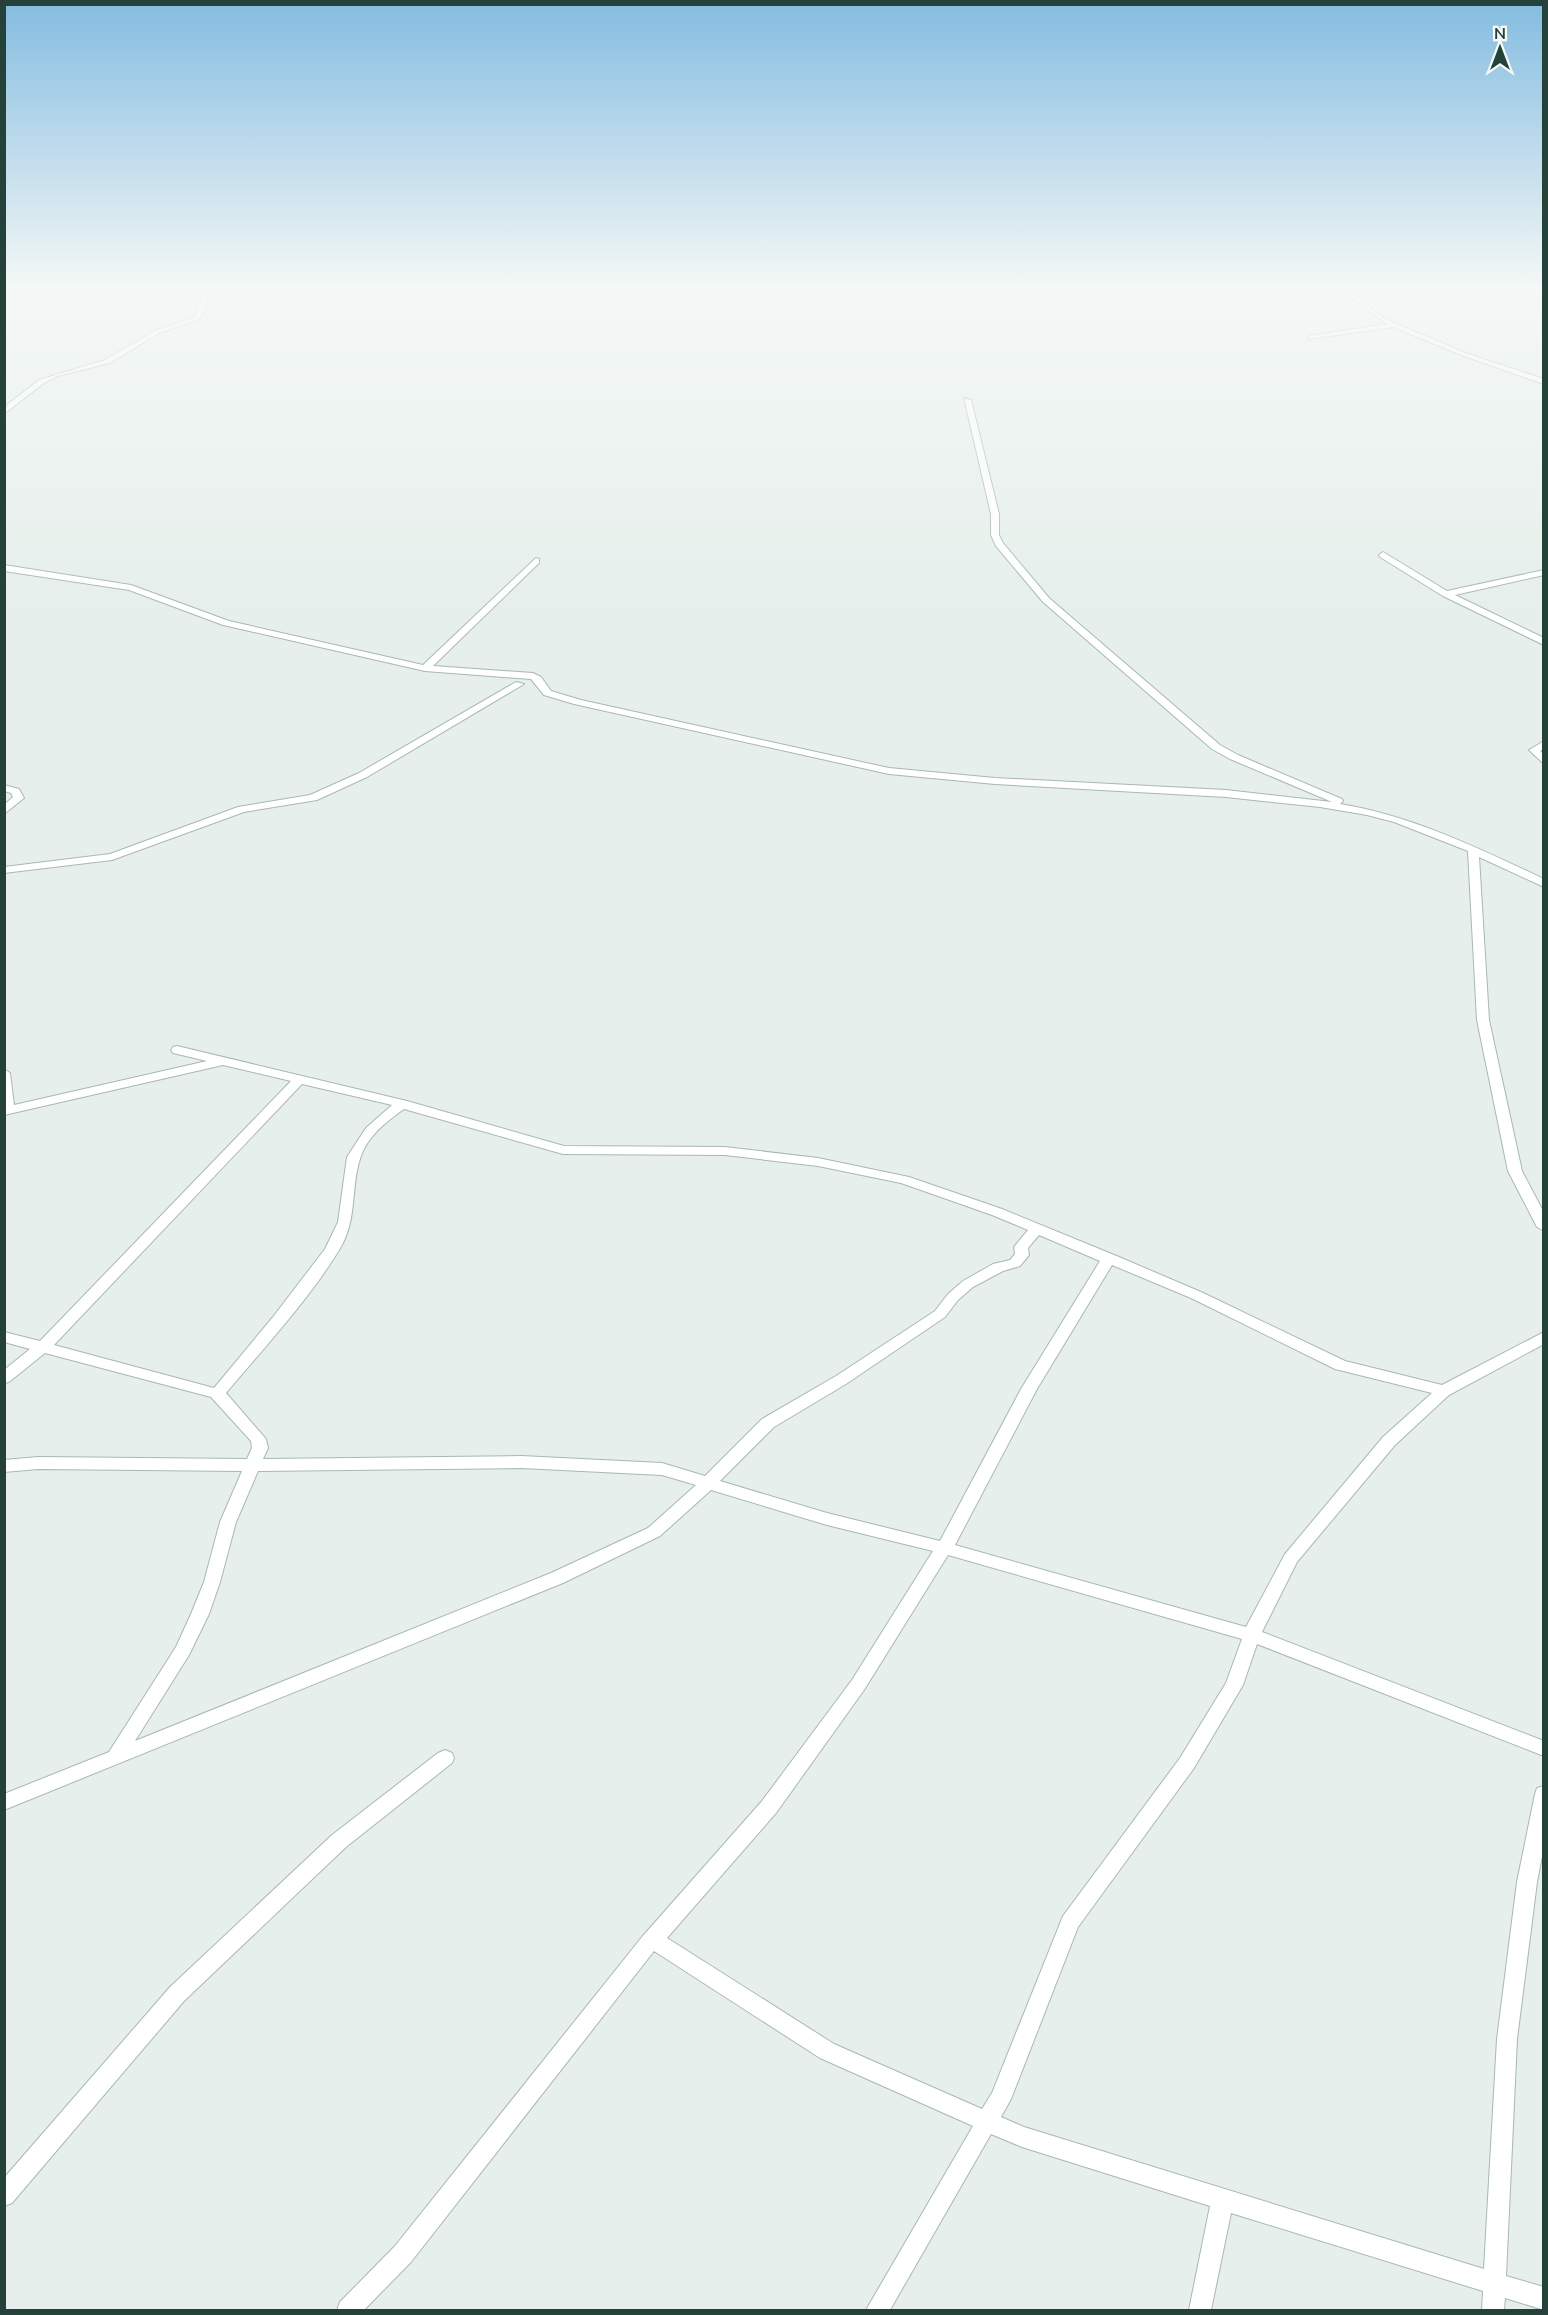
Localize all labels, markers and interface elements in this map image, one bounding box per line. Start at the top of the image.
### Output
north arrow [1470,18,1530,78]
text: N [1494,23,1506,45]

